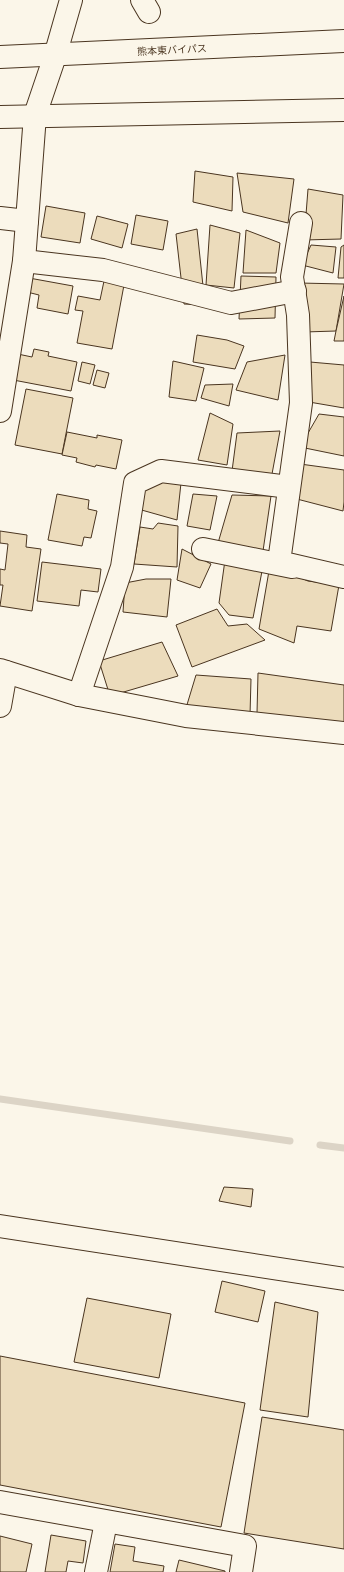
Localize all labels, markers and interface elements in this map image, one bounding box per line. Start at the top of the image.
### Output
street label: 熊本東バイパス [137,43,207,57]

